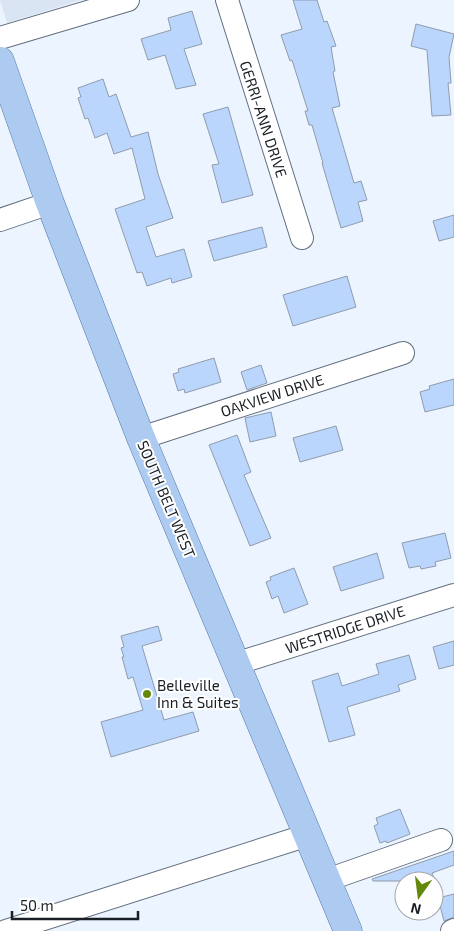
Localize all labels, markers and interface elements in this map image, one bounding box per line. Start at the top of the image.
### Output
street label: GERRI-ANN DRIVE [237,58,291,180]
street label: OAKVIEW DRIVE [218,370,326,420]
street label: SOUTH BELT WEST [134,438,200,561]
street label: WESTRIDGE DRIVE [283,601,407,657]
place label: Belleville Inn & Suites [157,676,239,711]
marker: Belleville Inn & Suites [141,688,153,700]
north arrow [394,871,444,921]
scale bar [12,888,139,920]
text: 50 m [20,896,54,914]
text: N [409,900,423,919]

